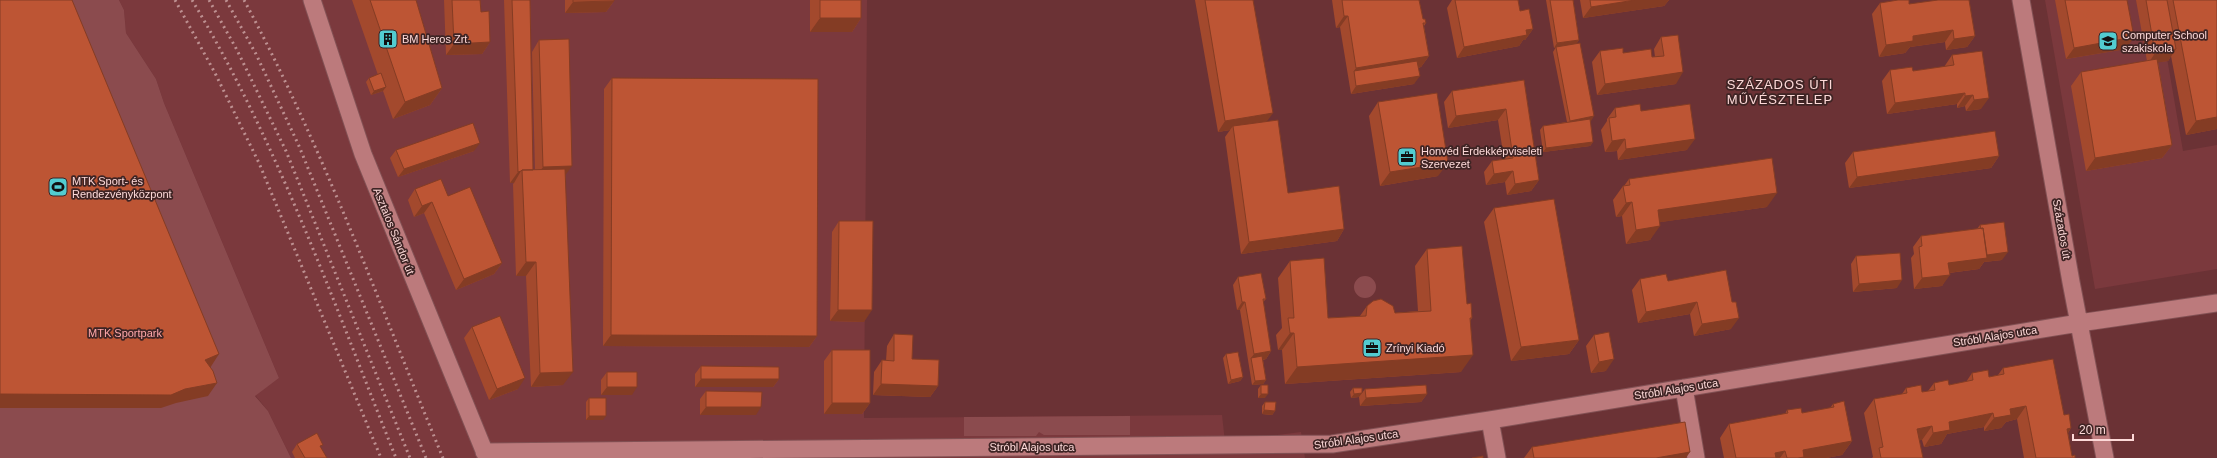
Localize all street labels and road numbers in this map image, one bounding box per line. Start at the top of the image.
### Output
street label: Asztalos Sándor út [371,186,417,276]
street label: Százados út [2051,198,2073,260]
street label: Stróbl Alajos utca [1952,323,2039,349]
street label: Stróbl Alajos utca [1633,376,1720,402]
street label: Stróbl Alajos utca [1313,427,1400,451]
street label: Stróbl Alajos utca [990,441,1075,453]

